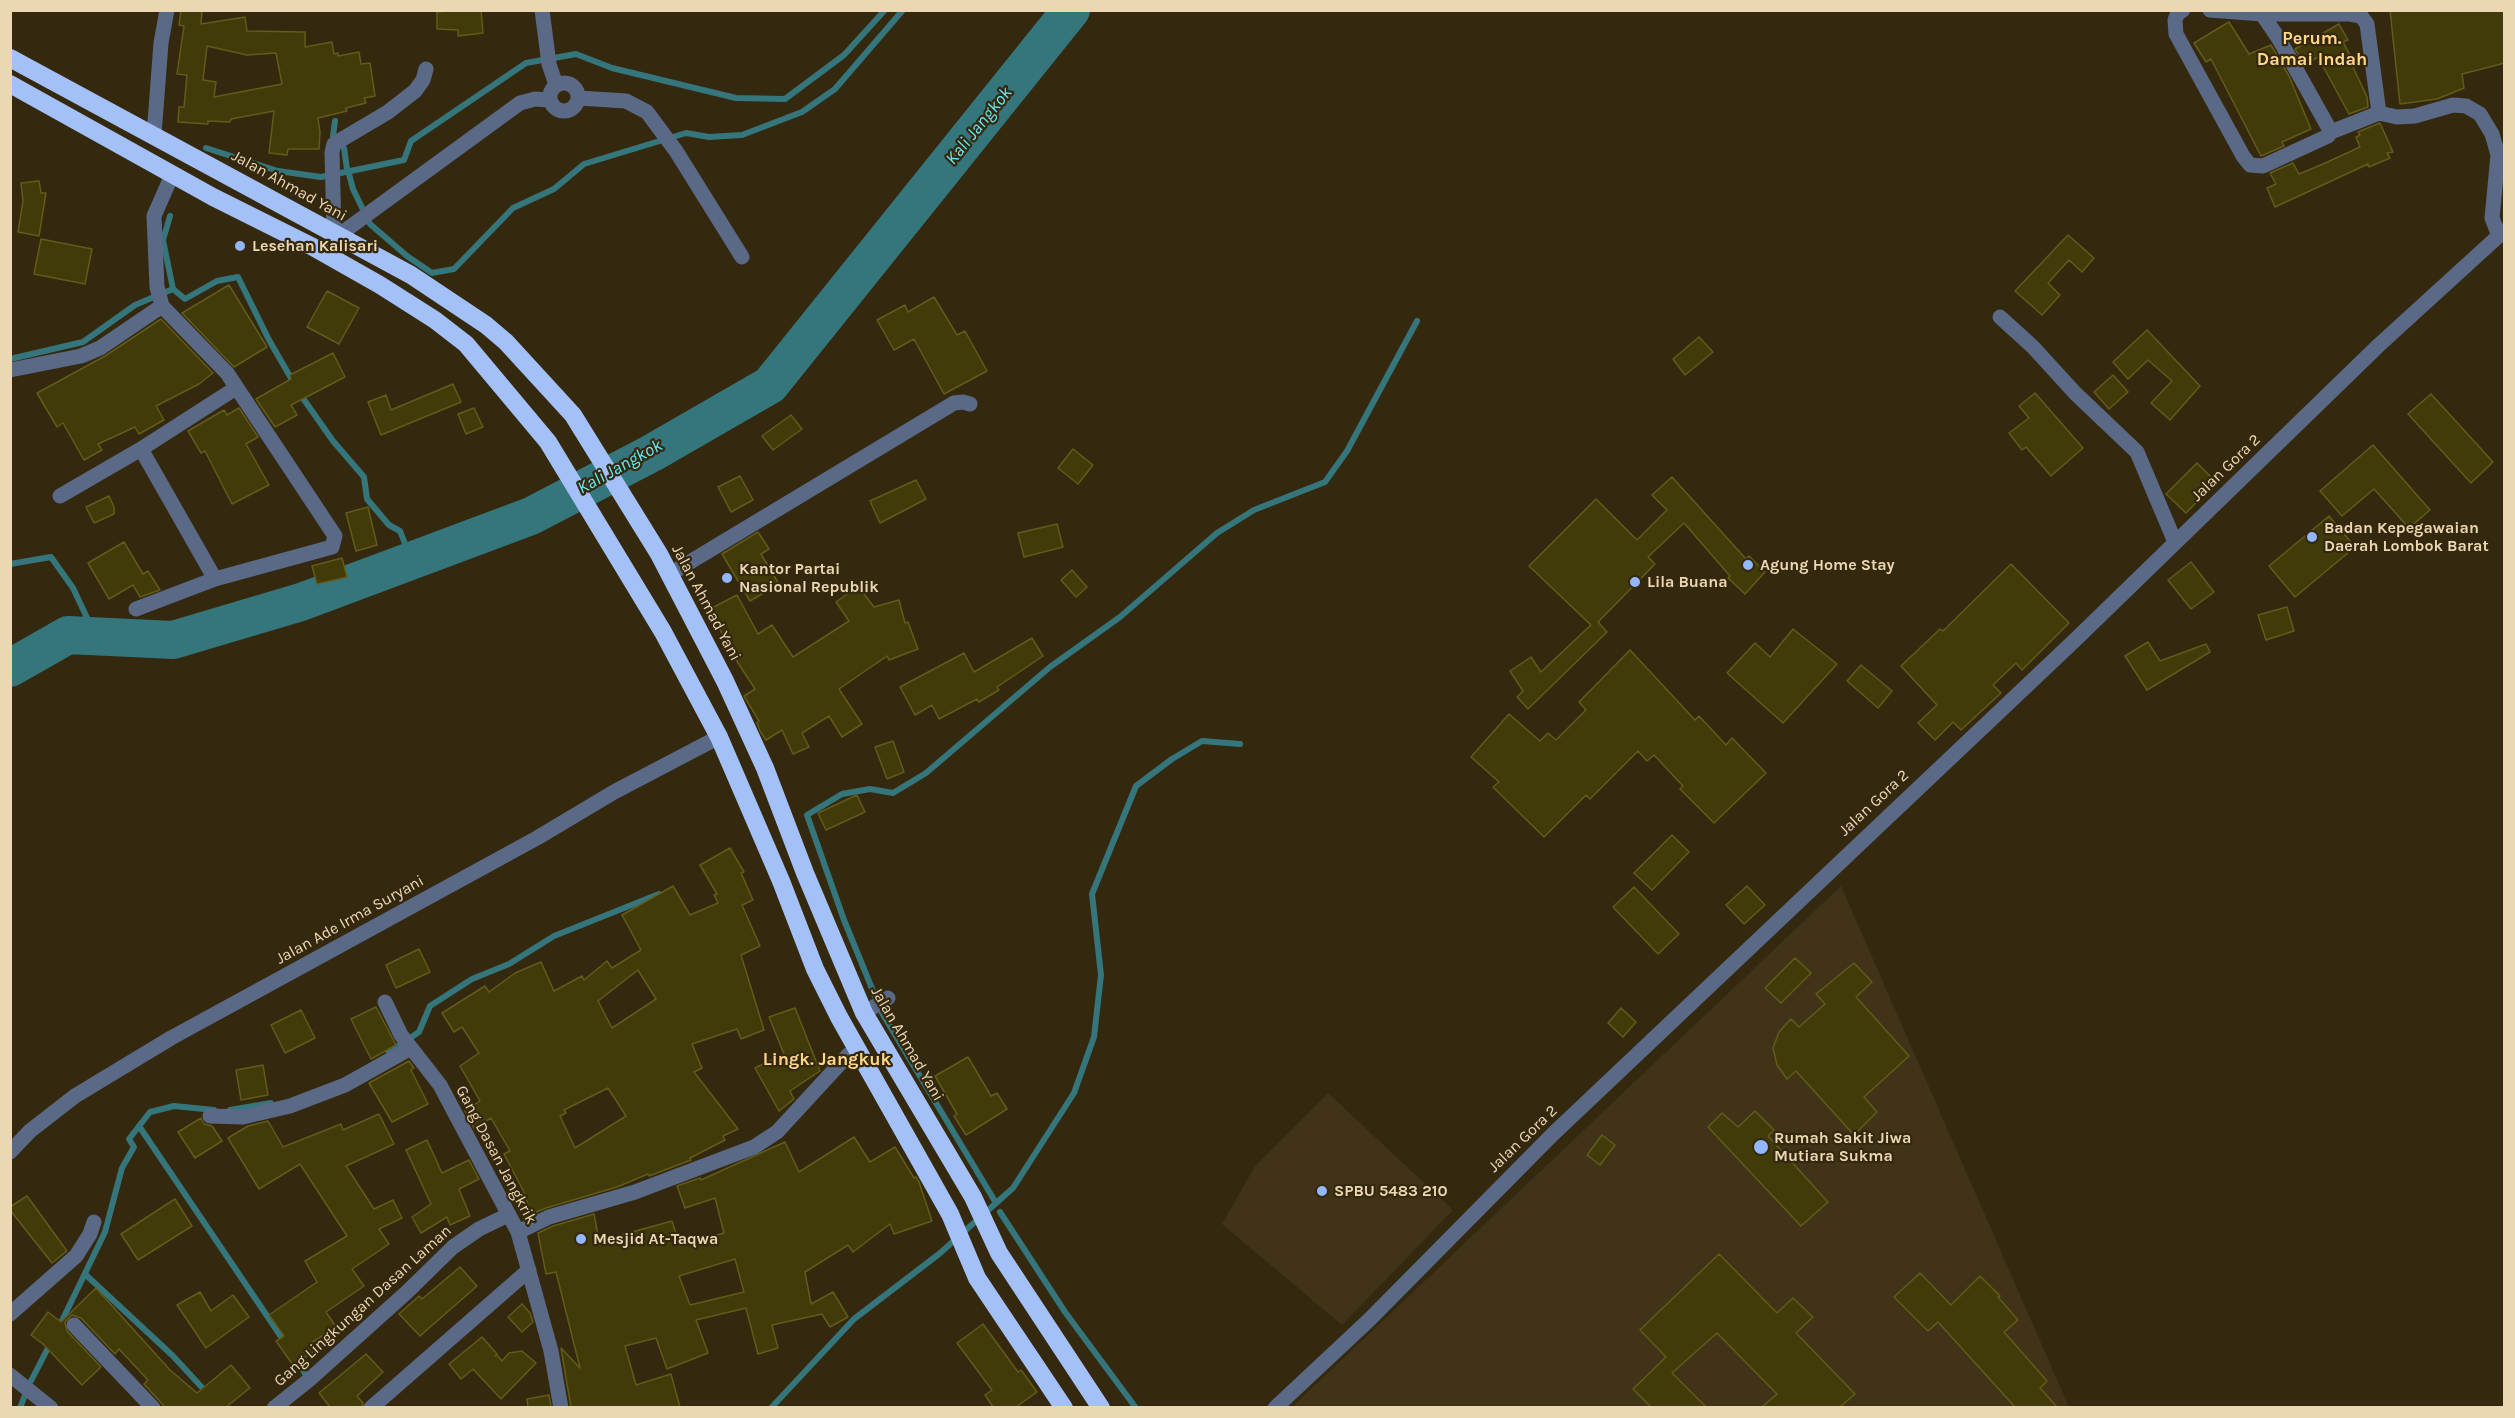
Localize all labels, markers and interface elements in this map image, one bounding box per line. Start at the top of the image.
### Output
district label: Perum. Damai Indah [2257,28,2367,70]
water label: Kali Jangkok [941,83,1017,169]
street label: Jalan Ahmad Yani [228,146,350,226]
place label: Lesehan Kalisari [252,236,378,256]
marker: Lesehan Kalisari [233,239,247,253]
street label: Jalan Gora 2 [2187,430,2265,506]
water label: Kali Jangkok [574,435,666,499]
place label: Badan Kepegawaian Daerah Lombok Barat [2324,518,2489,556]
marker: Badan Kepegawaian Daerah Lombok Barat [2305,530,2319,544]
street label: Jalan Ahmad Yani [667,542,745,664]
place label: Agung Home Stay [1760,555,1895,575]
marker: Agung Home Stay [1741,558,1755,572]
place label: Kantor Partai Nasional Republik [739,559,879,597]
marker: Kantor Partai Nasional Republik [720,571,734,585]
place label: Lila Buana [1647,572,1728,592]
marker: Lila Buana [1628,575,1642,589]
street label: Jalan Gora 2 [1835,766,1913,840]
street label: Jalan Ade Irma Suryani [273,871,427,969]
street label: Jalan Ahmad Yani [866,983,948,1105]
district label: Lingk. Jangkuk [763,1049,891,1071]
street label: Gang Dasan Jangkrik [451,1082,541,1228]
street label: Jalan Gora 2 [1484,1101,1562,1177]
place label: Rumah Sakit Jiwa Mutiara Sukma [1774,1128,1911,1166]
marker: Rumah Sakit Jiwa Mutiara Sukma [1752,1138,1770,1156]
place label: SPBU 5483 210 [1334,1181,1448,1201]
marker: SPBU 5483 210 [1315,1184,1329,1198]
street label: Gang Lingkungan Dasan Laman [270,1221,456,1391]
place label: Mesjid At-Taqwa [593,1229,718,1249]
marker: Mesjid At-Taqwa [574,1232,588,1246]

